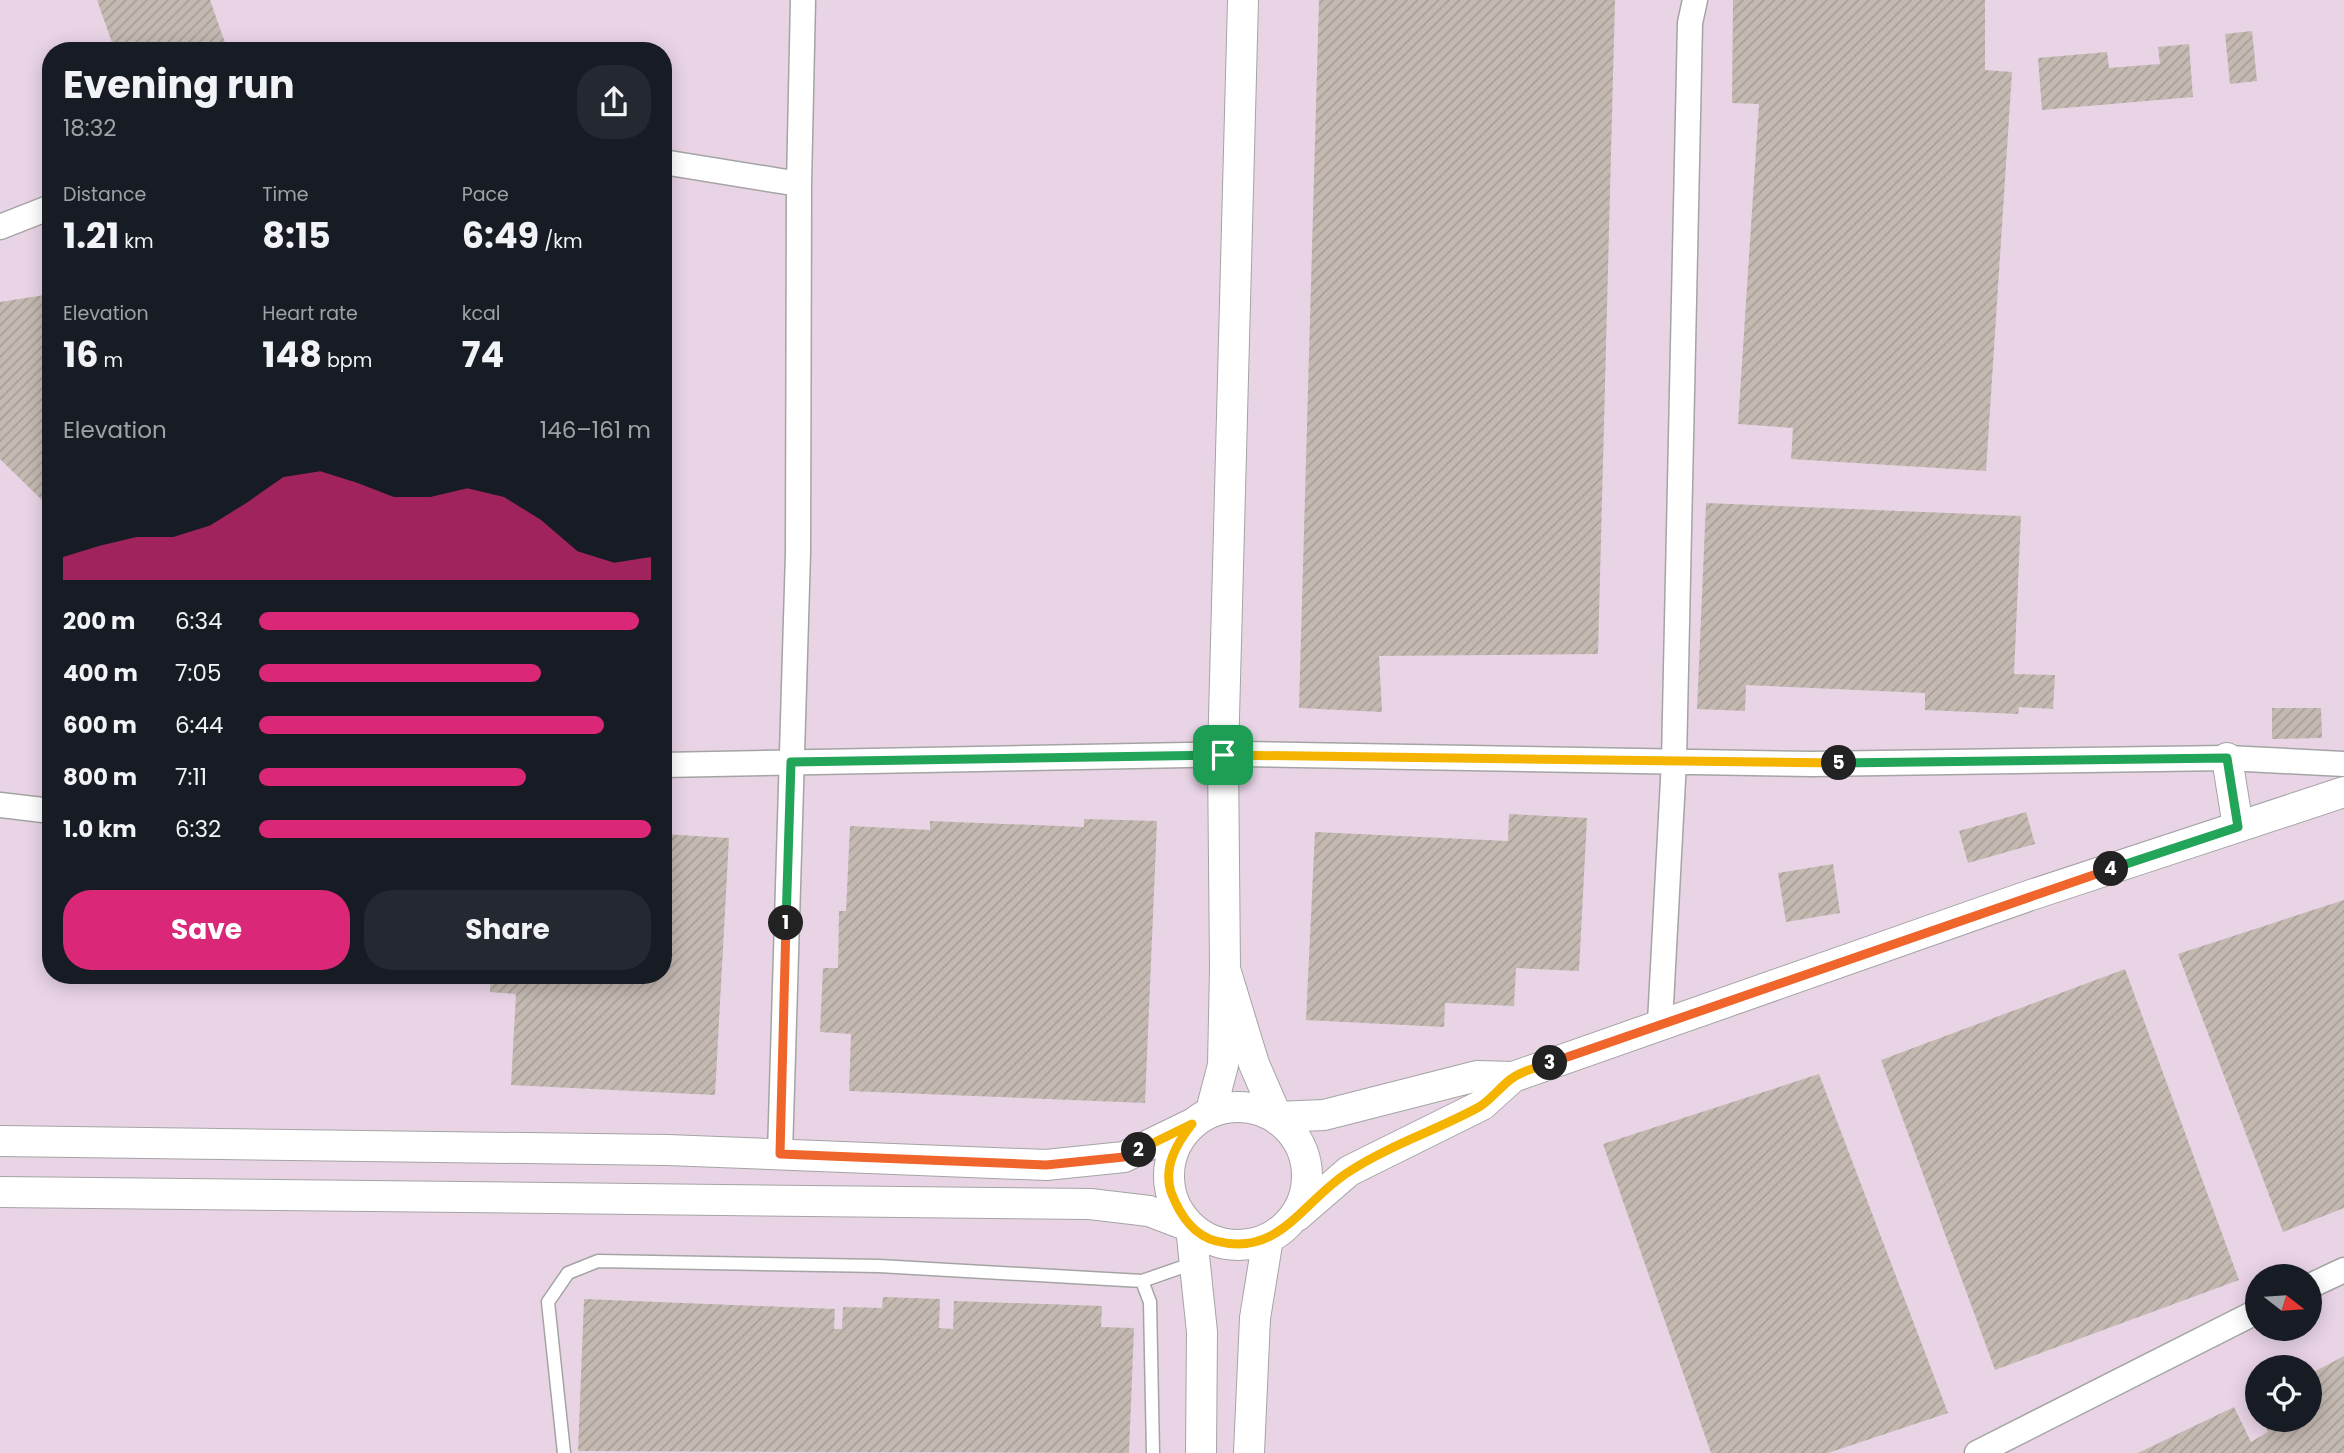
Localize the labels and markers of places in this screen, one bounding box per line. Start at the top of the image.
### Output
pin [1193,725,1253,785]
pin: 5 [1822,746,1856,780]
pin: 4 [2094,852,2128,886]
pin: 1 [768,906,804,940]
pin: 3 [1532,1046,1568,1080]
pin: 2 [1122,1132,1156,1168]

